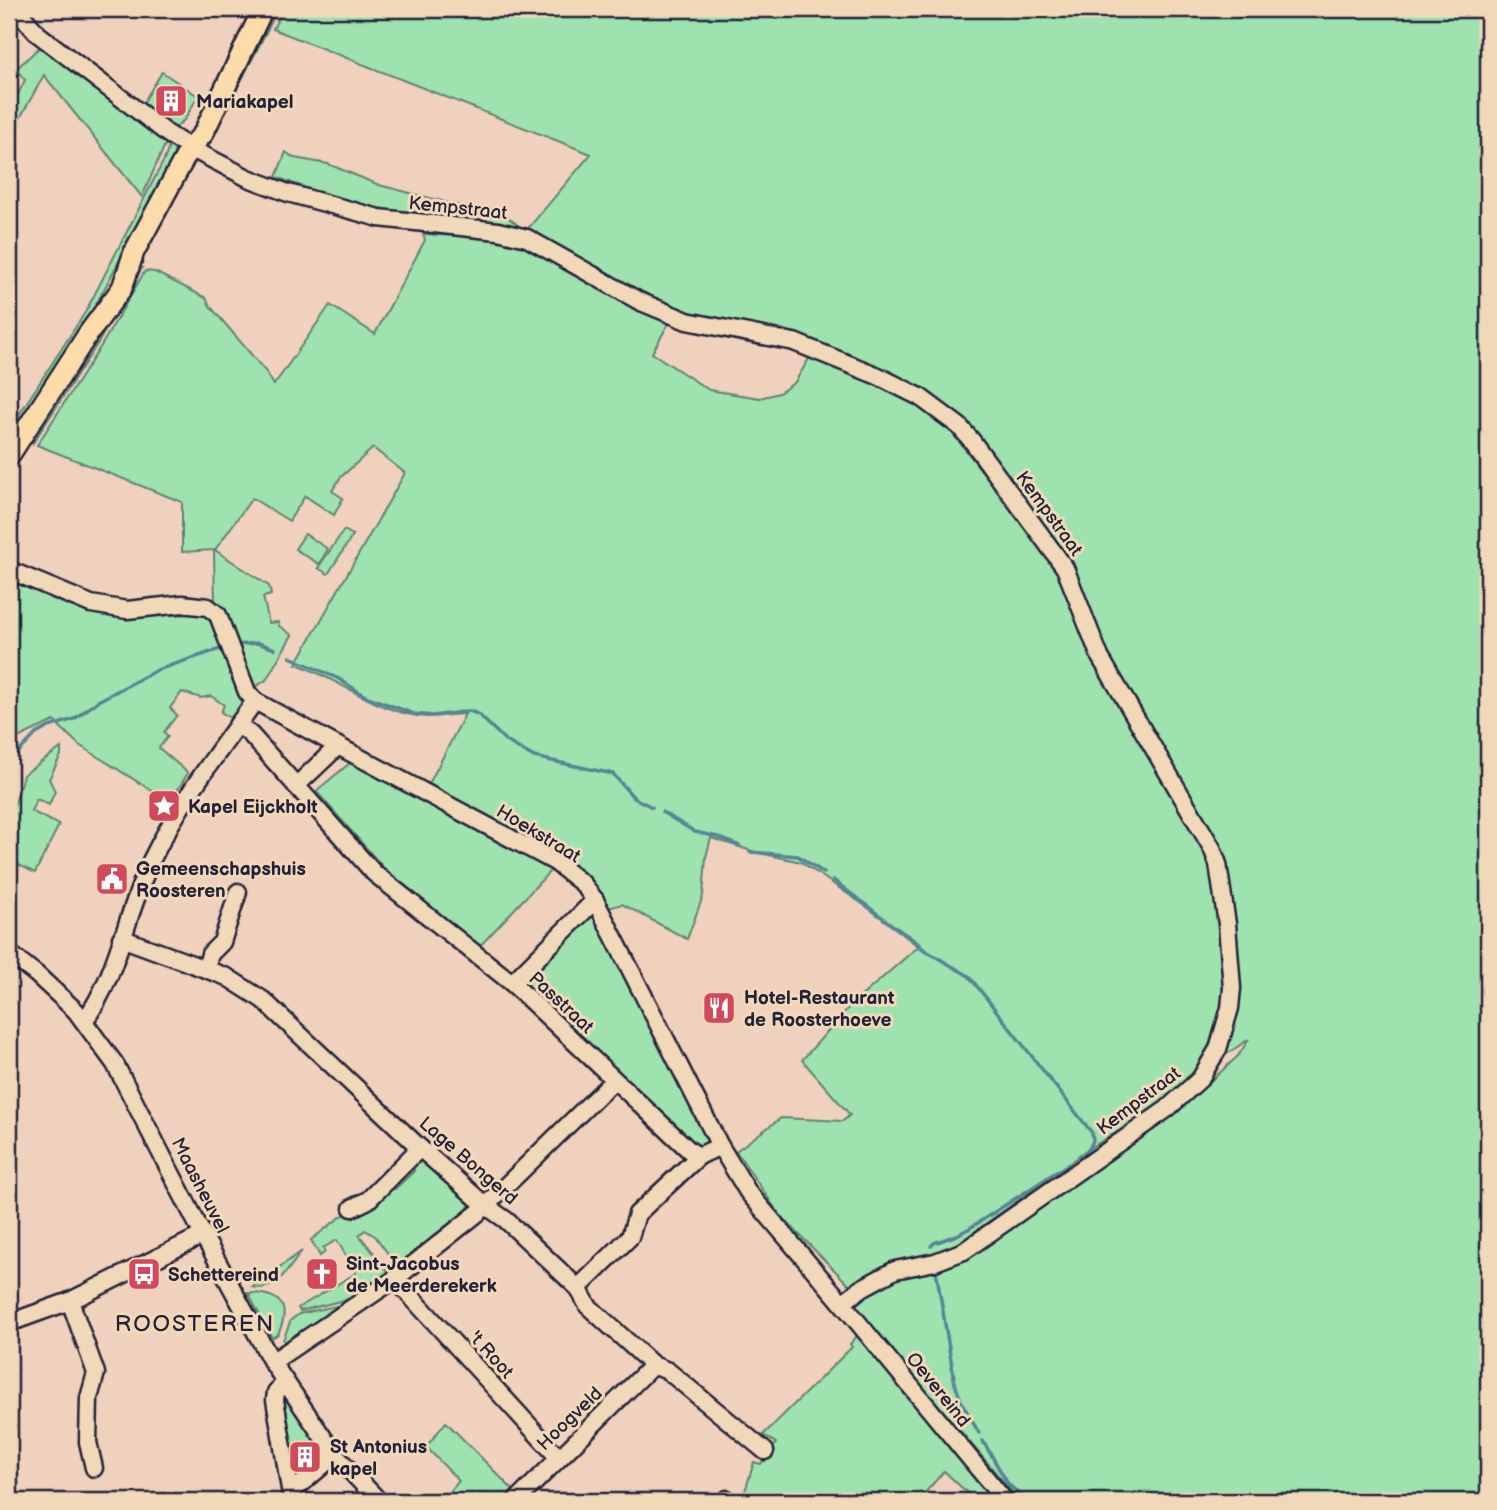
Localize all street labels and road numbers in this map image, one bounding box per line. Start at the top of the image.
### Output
street label: Kempstraat [407,192,508,225]
street label: Kempstraat [1010,467,1087,561]
street label: Hoekstraat [492,800,585,869]
street label: Passtraat [524,967,598,1039]
street label: Kempstraat [1092,1062,1186,1140]
street label: Lage Bongerd [414,1112,522,1210]
street label: Maasheuvel [166,1134,234,1237]
street label: 't Root [464,1327,518,1384]
street label: Oevereind [901,1348,975,1432]
street label: Hoogveld [533,1382,607,1456]

